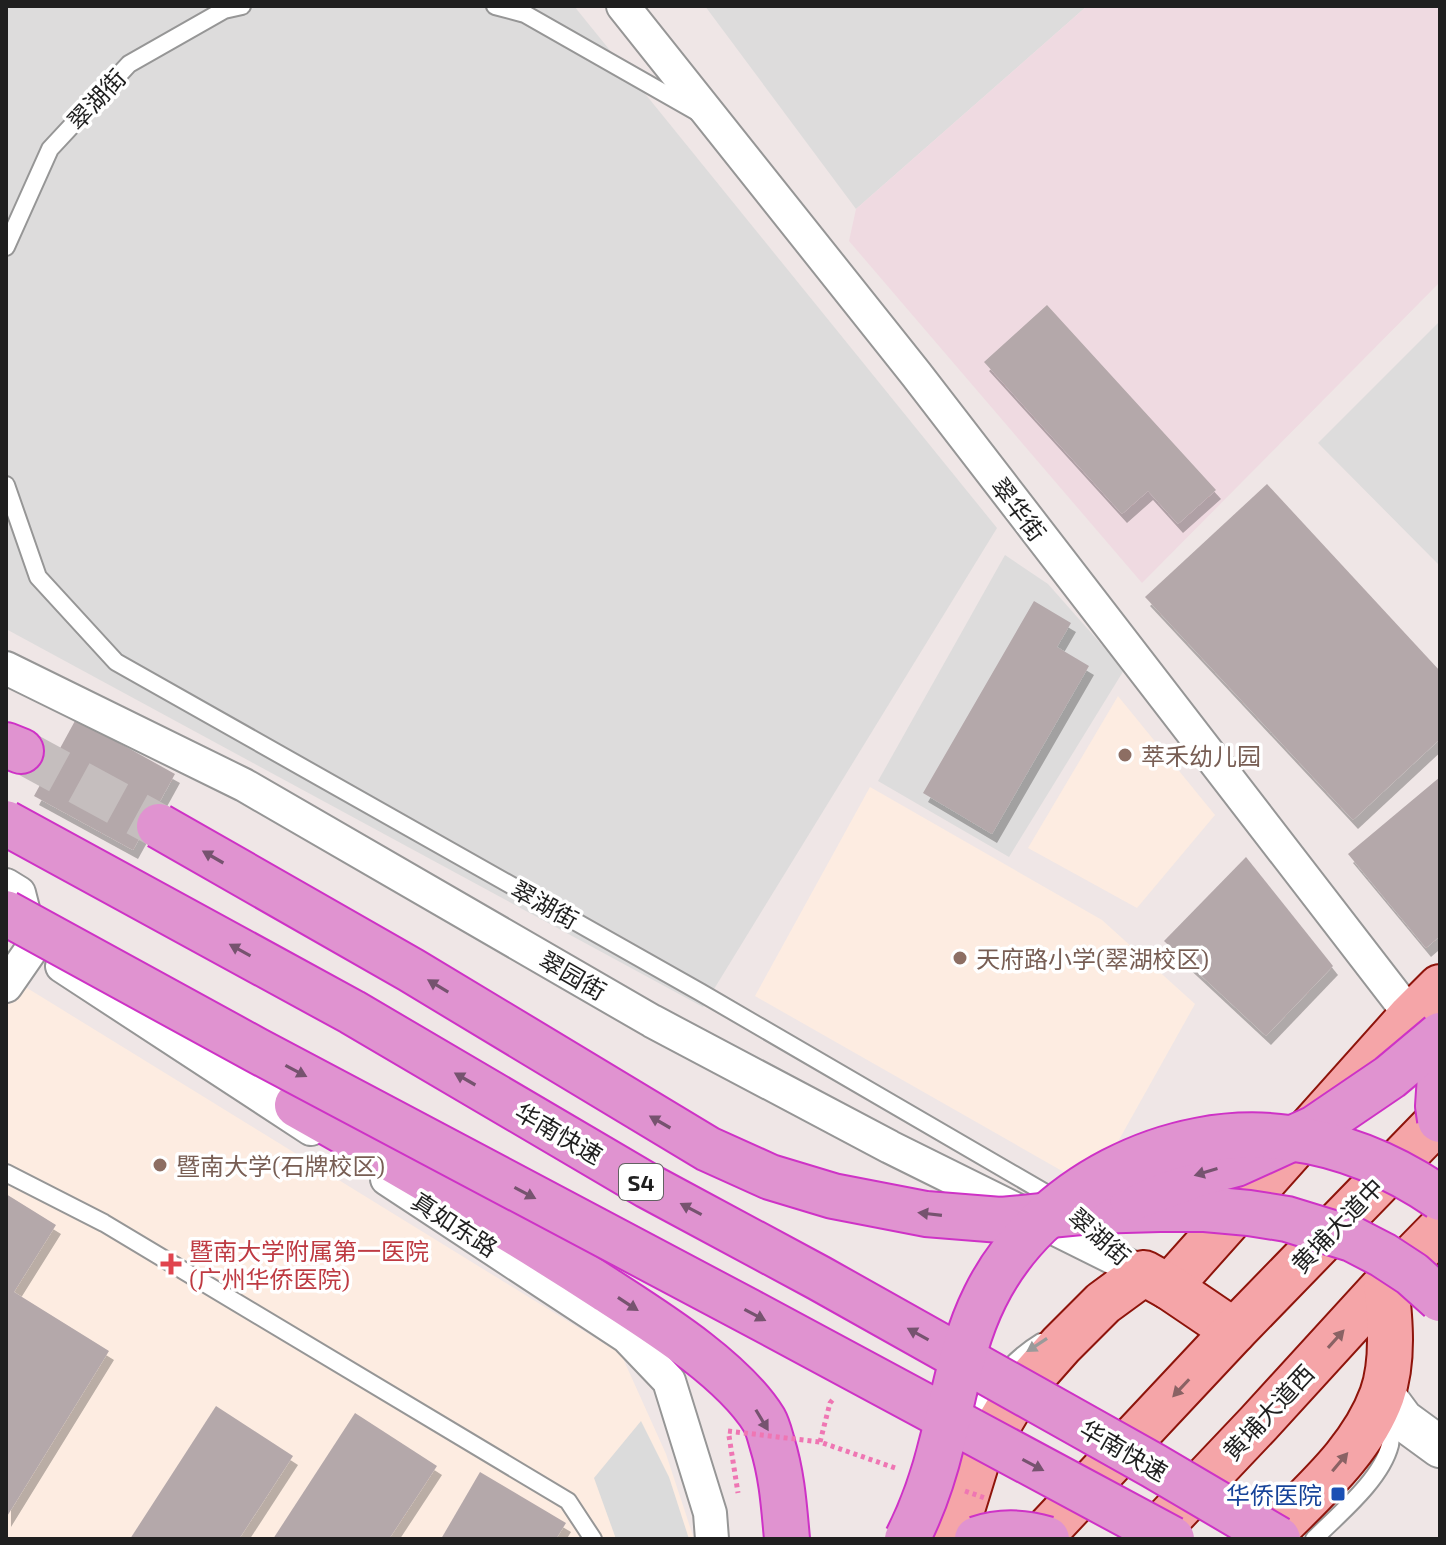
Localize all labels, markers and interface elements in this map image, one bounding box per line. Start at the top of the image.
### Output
street label: 翠湖街 [61,63,131,135]
street label: 翠华街 [986,472,1052,546]
place label: 萃禾幼儿园 [1141,741,1261,770]
marker: 萃禾幼儿园 [1116,746,1134,764]
one-way arrow [202,850,224,864]
street label: 翠湖街 [506,874,584,934]
one-way arrow [228,943,251,957]
street label: 翠园街 [535,944,611,1006]
place label: 天府路小学(翠湖校区) [976,944,1209,973]
marker: 天府路小学(翠湖校区) [951,949,969,967]
one-way arrow [427,980,449,994]
one-way arrow [284,1064,307,1078]
one-way arrow [454,1072,477,1086]
street label: 华南快速 [510,1096,608,1170]
one-way arrow [649,1115,671,1129]
place label: 暨南大学(石牌校区) [176,1151,385,1180]
marker: 暨南大学(石牌校区) [151,1156,169,1174]
road number: S4 [619,1164,663,1200]
one-way arrow [1194,1166,1218,1179]
street label: 黄埔大道中 [1285,1172,1389,1278]
street label: 真如东路 [407,1186,503,1262]
one-way arrow [514,1186,537,1200]
street label: 翠湖街 [1063,1201,1137,1271]
one-way arrow [679,1202,702,1215]
one-way arrow [917,1207,942,1220]
place label: 暨南大学附属第一医院 (广州华侨医院) [189,1236,429,1293]
marker: 暨南大学附属第一医院 (广州华侨医院) [160,1253,182,1275]
one-way arrow [617,1296,639,1311]
one-way arrow [744,1307,766,1321]
one-way arrow [907,1327,930,1341]
one-way arrow [1327,1329,1345,1348]
one-way arrow [1026,1337,1048,1351]
street label: 黄埔大道西 [1216,1358,1320,1466]
one-way arrow [1173,1378,1191,1397]
one-way arrow [754,1409,769,1432]
street label: 华南快速 [1075,1413,1173,1487]
one-way arrow [1331,1452,1348,1472]
one-way arrow [1022,1457,1044,1471]
place label: 华侨医院 [1226,1480,1322,1509]
marker: 华侨医院 [1329,1485,1347,1503]

